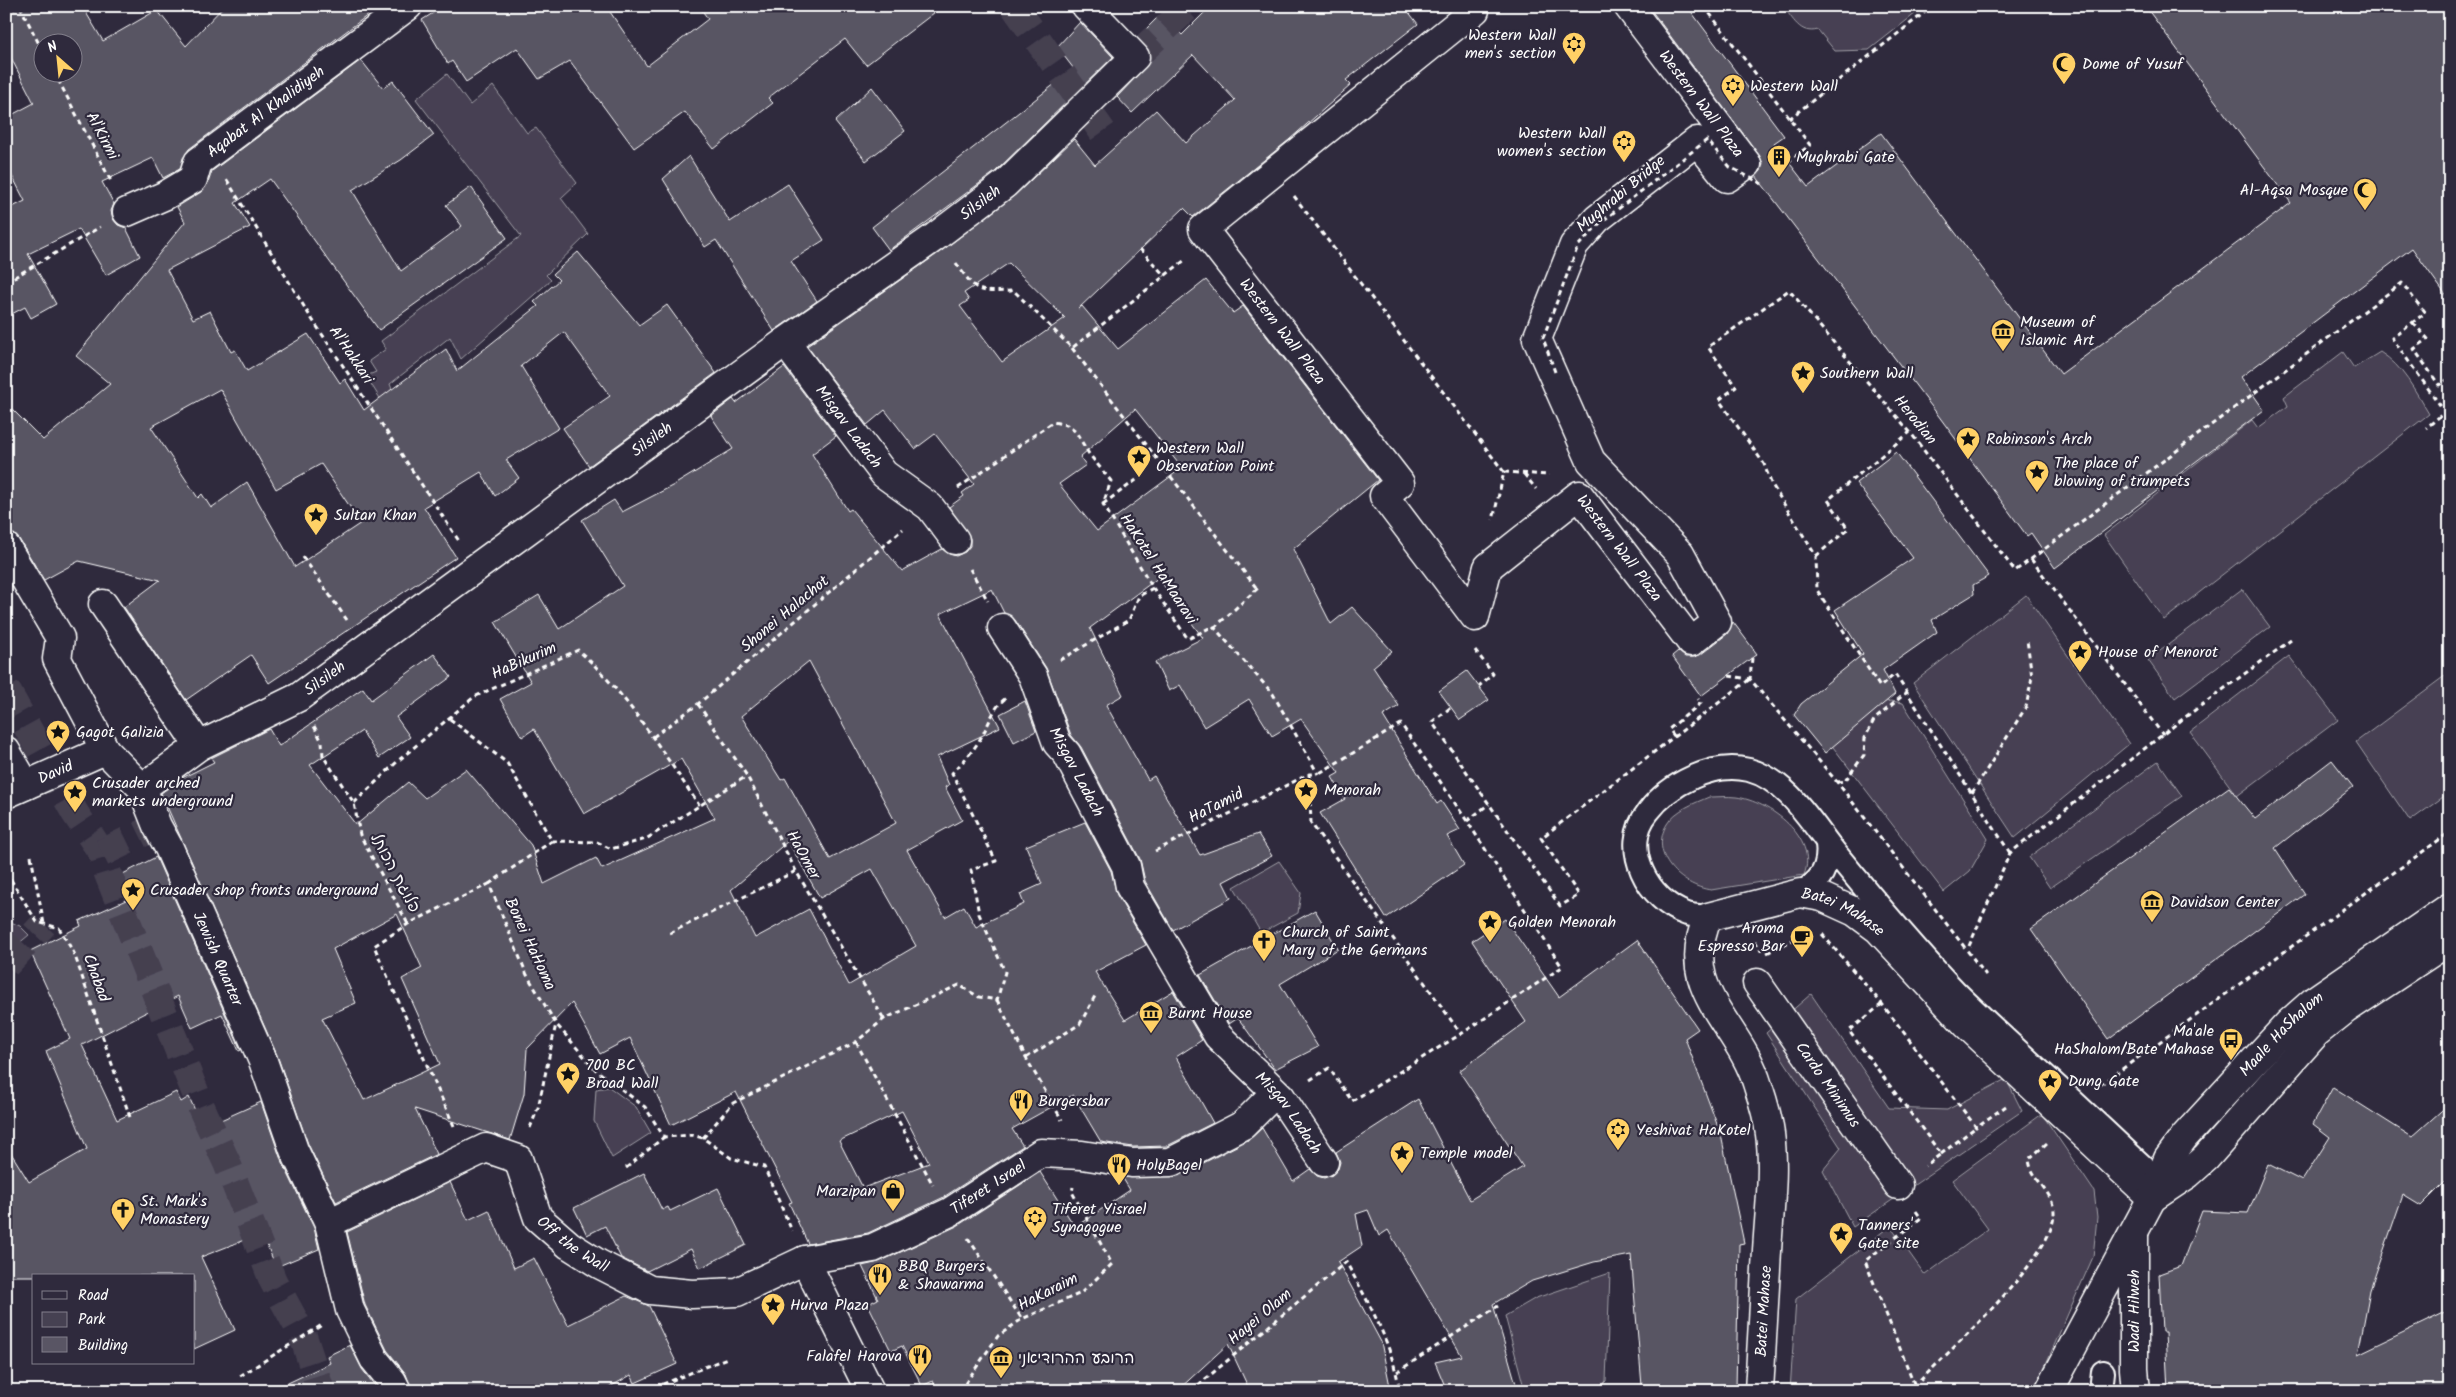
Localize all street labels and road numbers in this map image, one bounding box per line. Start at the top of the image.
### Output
street label: Western Wall Plaza [1652,45,1750,163]
street label: Aqabat Al Khalidiyeh [201,59,330,164]
street label: Al'Kirmi [79,108,126,165]
street label: Mughrabi Bridge [1571,149,1671,239]
street label: Silsileh [954,179,1006,227]
street label: Western Wall Plaza [1233,273,1332,390]
street label: Al'Hakkari [322,321,380,390]
street label: Misgav Ladach [809,380,888,474]
street label: Herodian [1887,389,1943,451]
street label: Silsileh [626,416,678,463]
street label: Western Wall Plaza [1570,489,1668,607]
street label: HaKotel HaMaaravi [1113,509,1204,630]
street label: Shonei Halachot [735,569,835,659]
street label: HaBikurim [487,635,561,687]
street label: Silsileh [299,654,351,702]
street label: Misgav Ladach [1042,722,1110,822]
street label: David [34,753,78,791]
street label: HaTamid [1184,781,1249,830]
street label: HaOmer [779,826,828,886]
street label: פלוגת הכותל [364,829,427,917]
street label: Batei Mahase [1799,881,1891,942]
street label: Bonei HaHoma [498,893,562,995]
street label: Jewish Quarter [186,908,250,1011]
street label: Chabad [76,950,117,1007]
street label: Maale HaShalom [2233,985,2329,1082]
street label: Cardo Minimus [1789,1036,1867,1133]
street label: Misgav Ladach [1249,1065,1328,1159]
street label: Tiferet Israel [945,1153,1031,1221]
street label: Off the Wall [531,1210,613,1280]
street label: Batei Mahase [1749,1265,1779,1357]
street label: HaKaraim [1014,1266,1083,1318]
street label: Wadi Hilweh [2122,1269,2147,1353]
street label: Hayei Olam [1222,1282,1298,1351]

